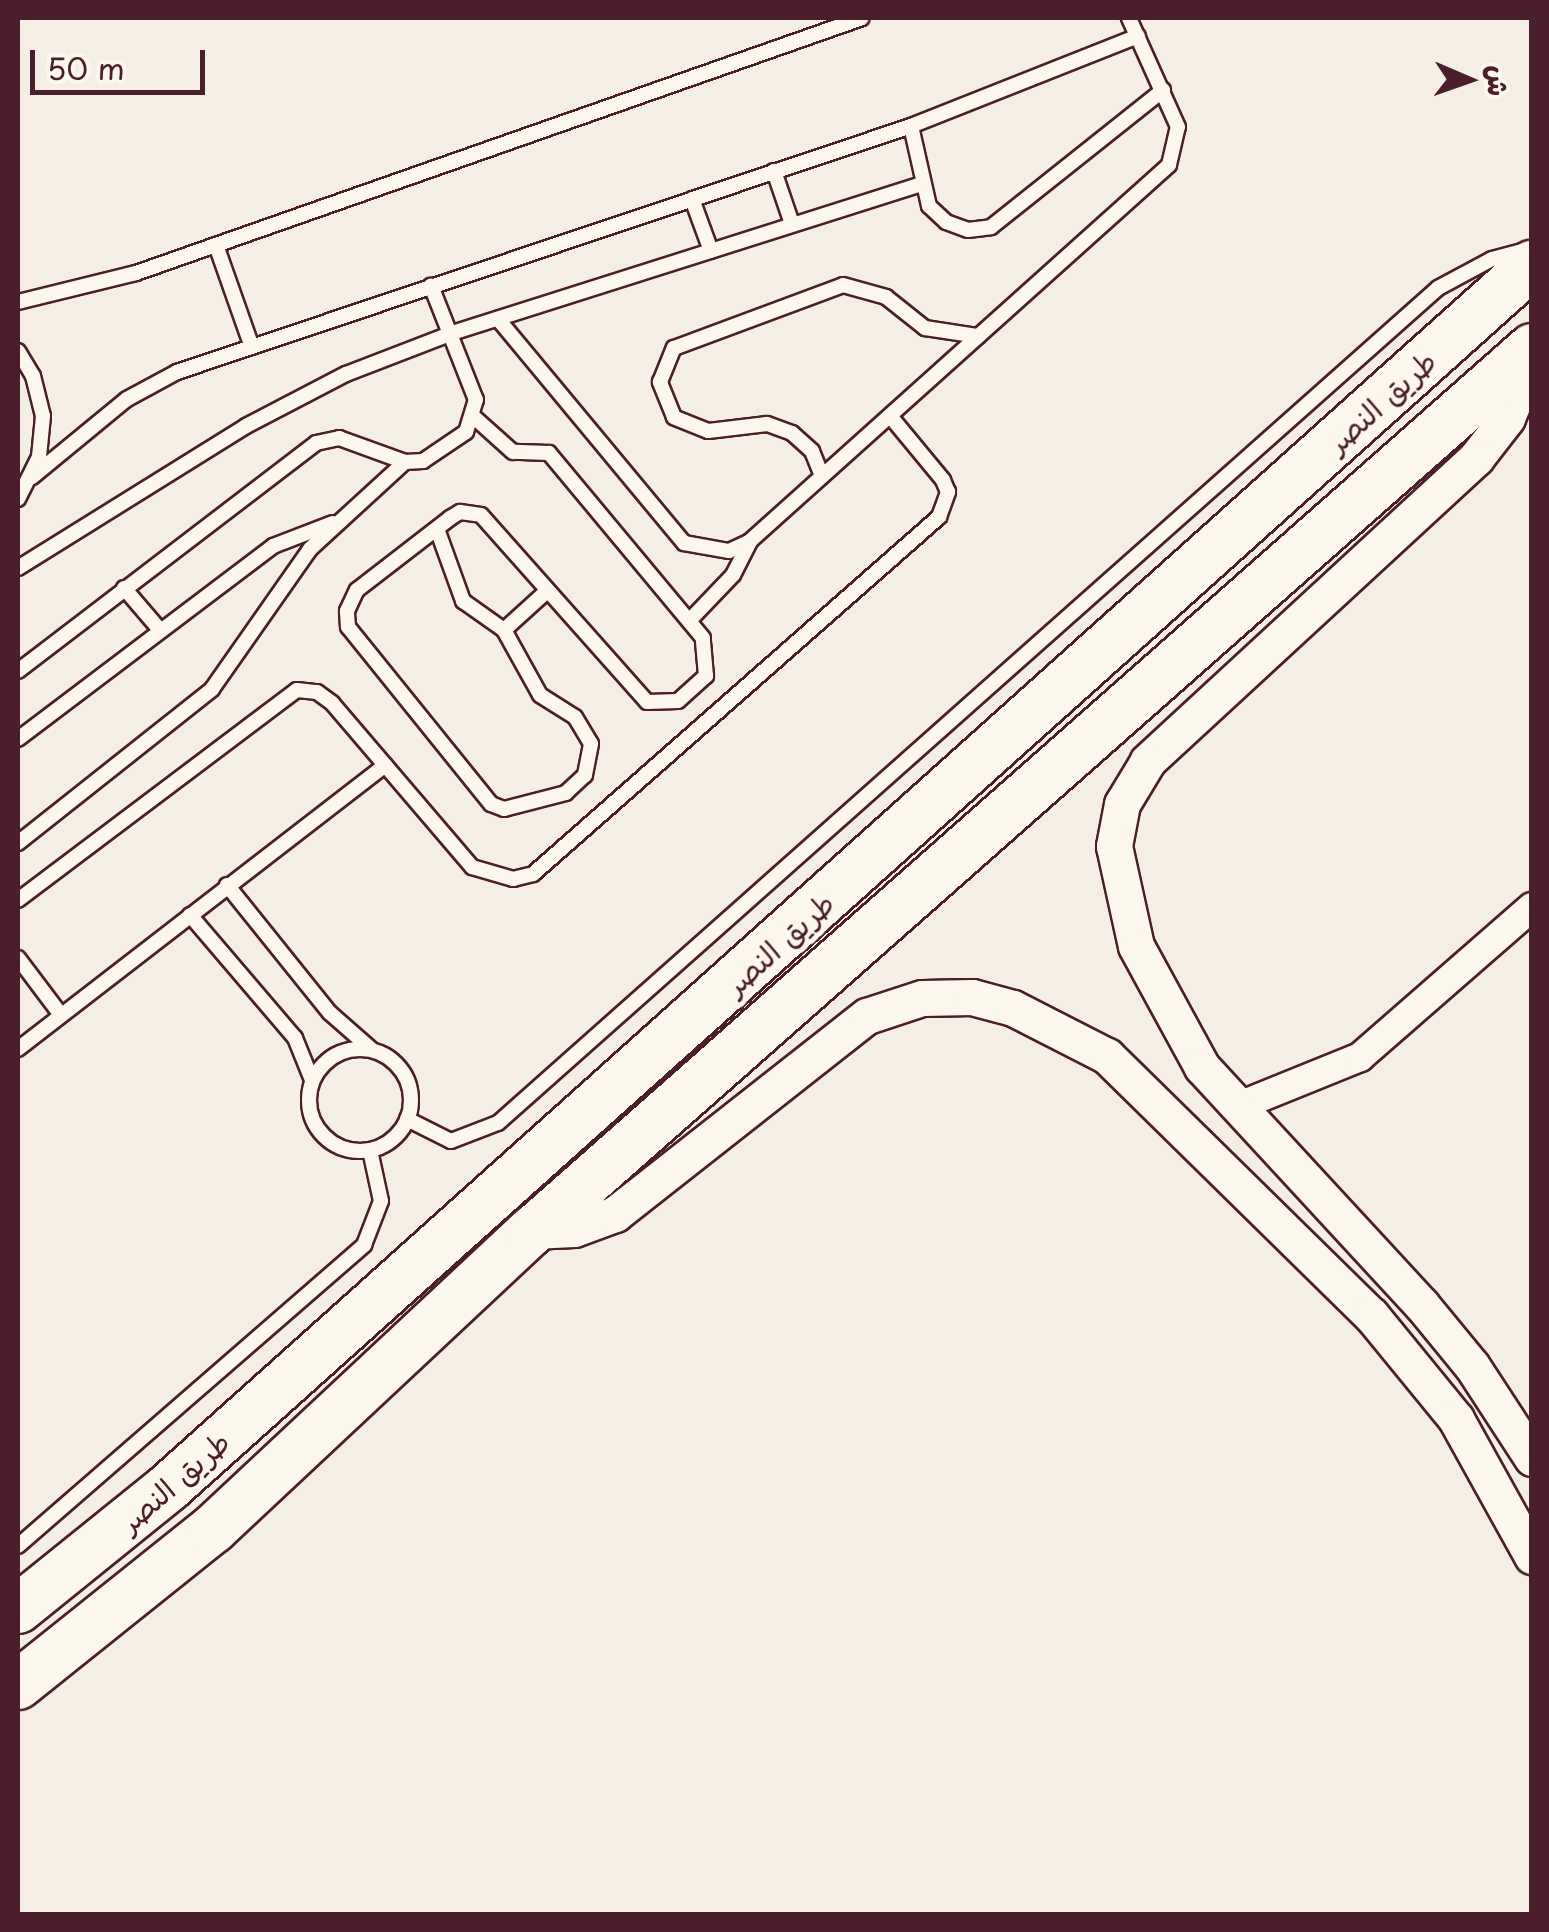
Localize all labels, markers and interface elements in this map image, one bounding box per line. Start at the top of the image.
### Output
scale bar [35,30,210,92]
north arrow [1419,30,1519,130]
text: 50 m [47,45,125,90]
text: ش [1477,65,1522,97]
street label: طريق النصر [1319,342,1443,460]
street label: طريق النصر [717,884,841,1002]
street label: طريق النصر [111,1423,237,1539]

